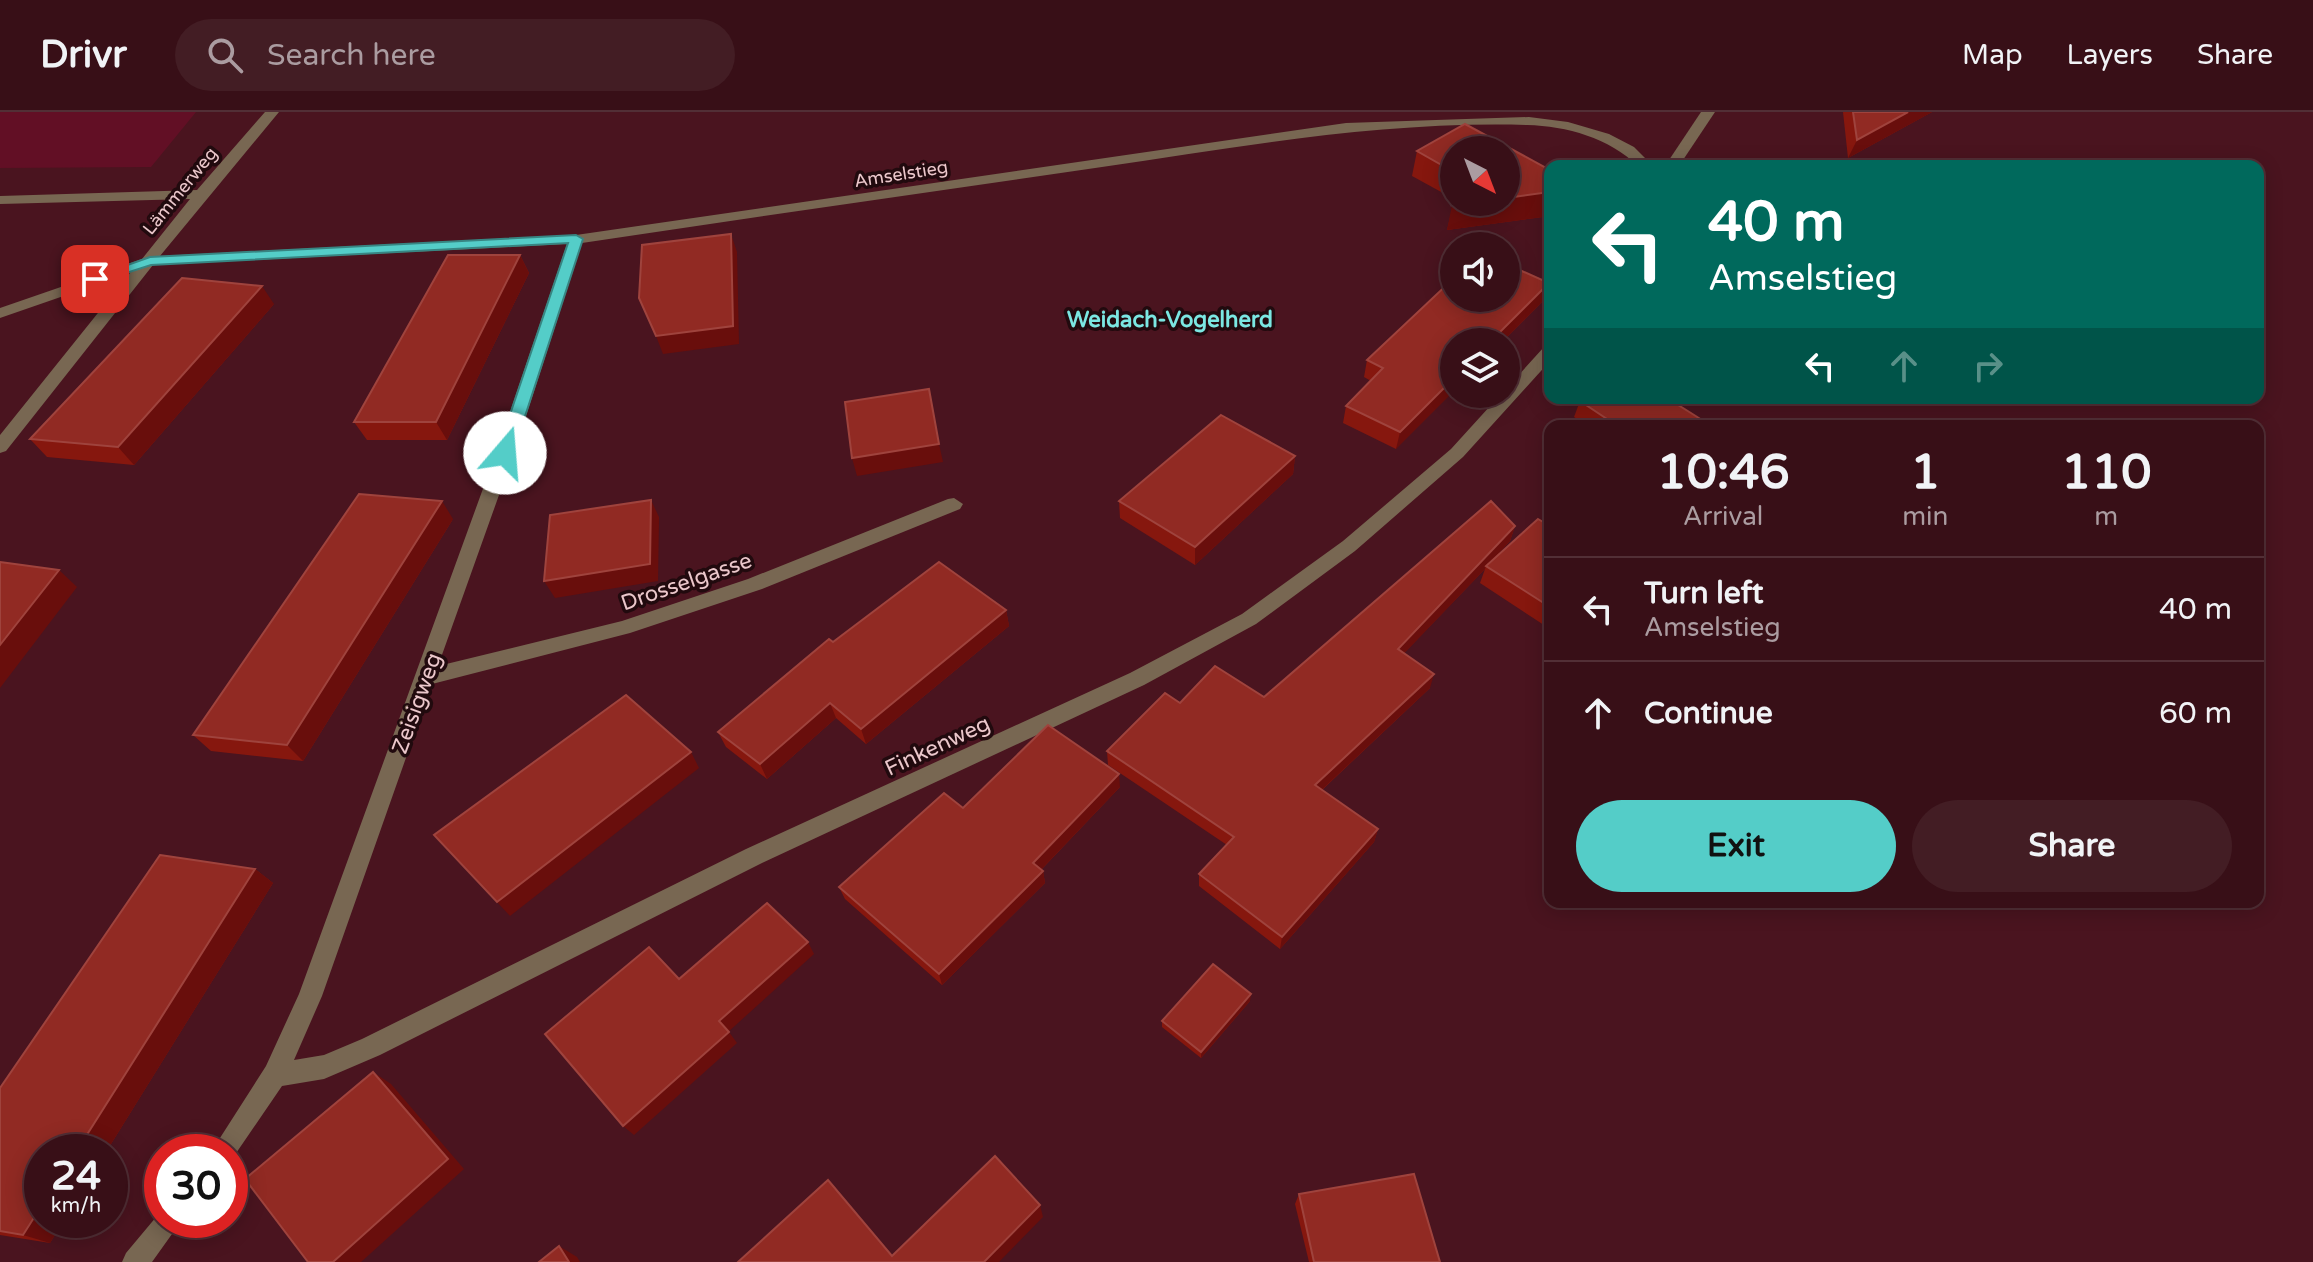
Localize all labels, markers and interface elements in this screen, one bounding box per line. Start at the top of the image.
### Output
search box [175,19,735,91]
text: Drivr [40,32,127,78]
icon: search [203,33,247,77]
text: Search here [267,37,436,74]
text: Map [1962,38,2023,72]
text: Layers [2067,38,2153,72]
text: Share [2197,38,2273,72]
north arrow [1440,136,1520,216]
map controls [1440,136,1520,408]
street label: Lämmerweg [138,143,222,239]
street label: Amselstieg [853,156,949,192]
text: 40 m [1708,189,1844,256]
icon: left [1576,192,1680,296]
button: sound [1440,232,1520,312]
pin [61,245,129,313]
icon: arrive [73,257,117,301]
text: Amselstieg [1708,257,1897,300]
district label: Weidach-Vogelherd [1067,307,1273,333]
button: layers [1440,328,1520,408]
icon: left [1798,344,1842,388]
icon: ahead [1882,344,1926,388]
icon: right [1966,344,2010,388]
position arrow [463,411,547,495]
text: 10:46 [1657,444,1790,502]
text: 1 [1910,444,1940,502]
text: 110 [2061,444,2151,502]
text: Arrival [1683,501,1763,532]
text: min [1902,501,1948,532]
text: m [2094,501,2118,532]
street label: Drosselgasse [617,547,755,616]
text: Turn left [1644,575,1763,612]
icon: left [1576,587,1620,631]
text: 40 m [2159,591,2232,628]
text: Amselstieg [1644,612,1781,643]
street label: Zeisigweg [387,649,447,757]
icon: ahead [1576,691,1620,735]
text: Continue [1644,695,1773,732]
text: 60 m [2159,695,2232,732]
street label: Finkenweg [881,710,994,782]
button: Exit [1576,800,1896,892]
button: Share [1912,800,2232,892]
speed limit sign: 30 [144,1134,248,1238]
text: 24 [51,1152,101,1200]
text: km/h [51,1194,101,1218]

